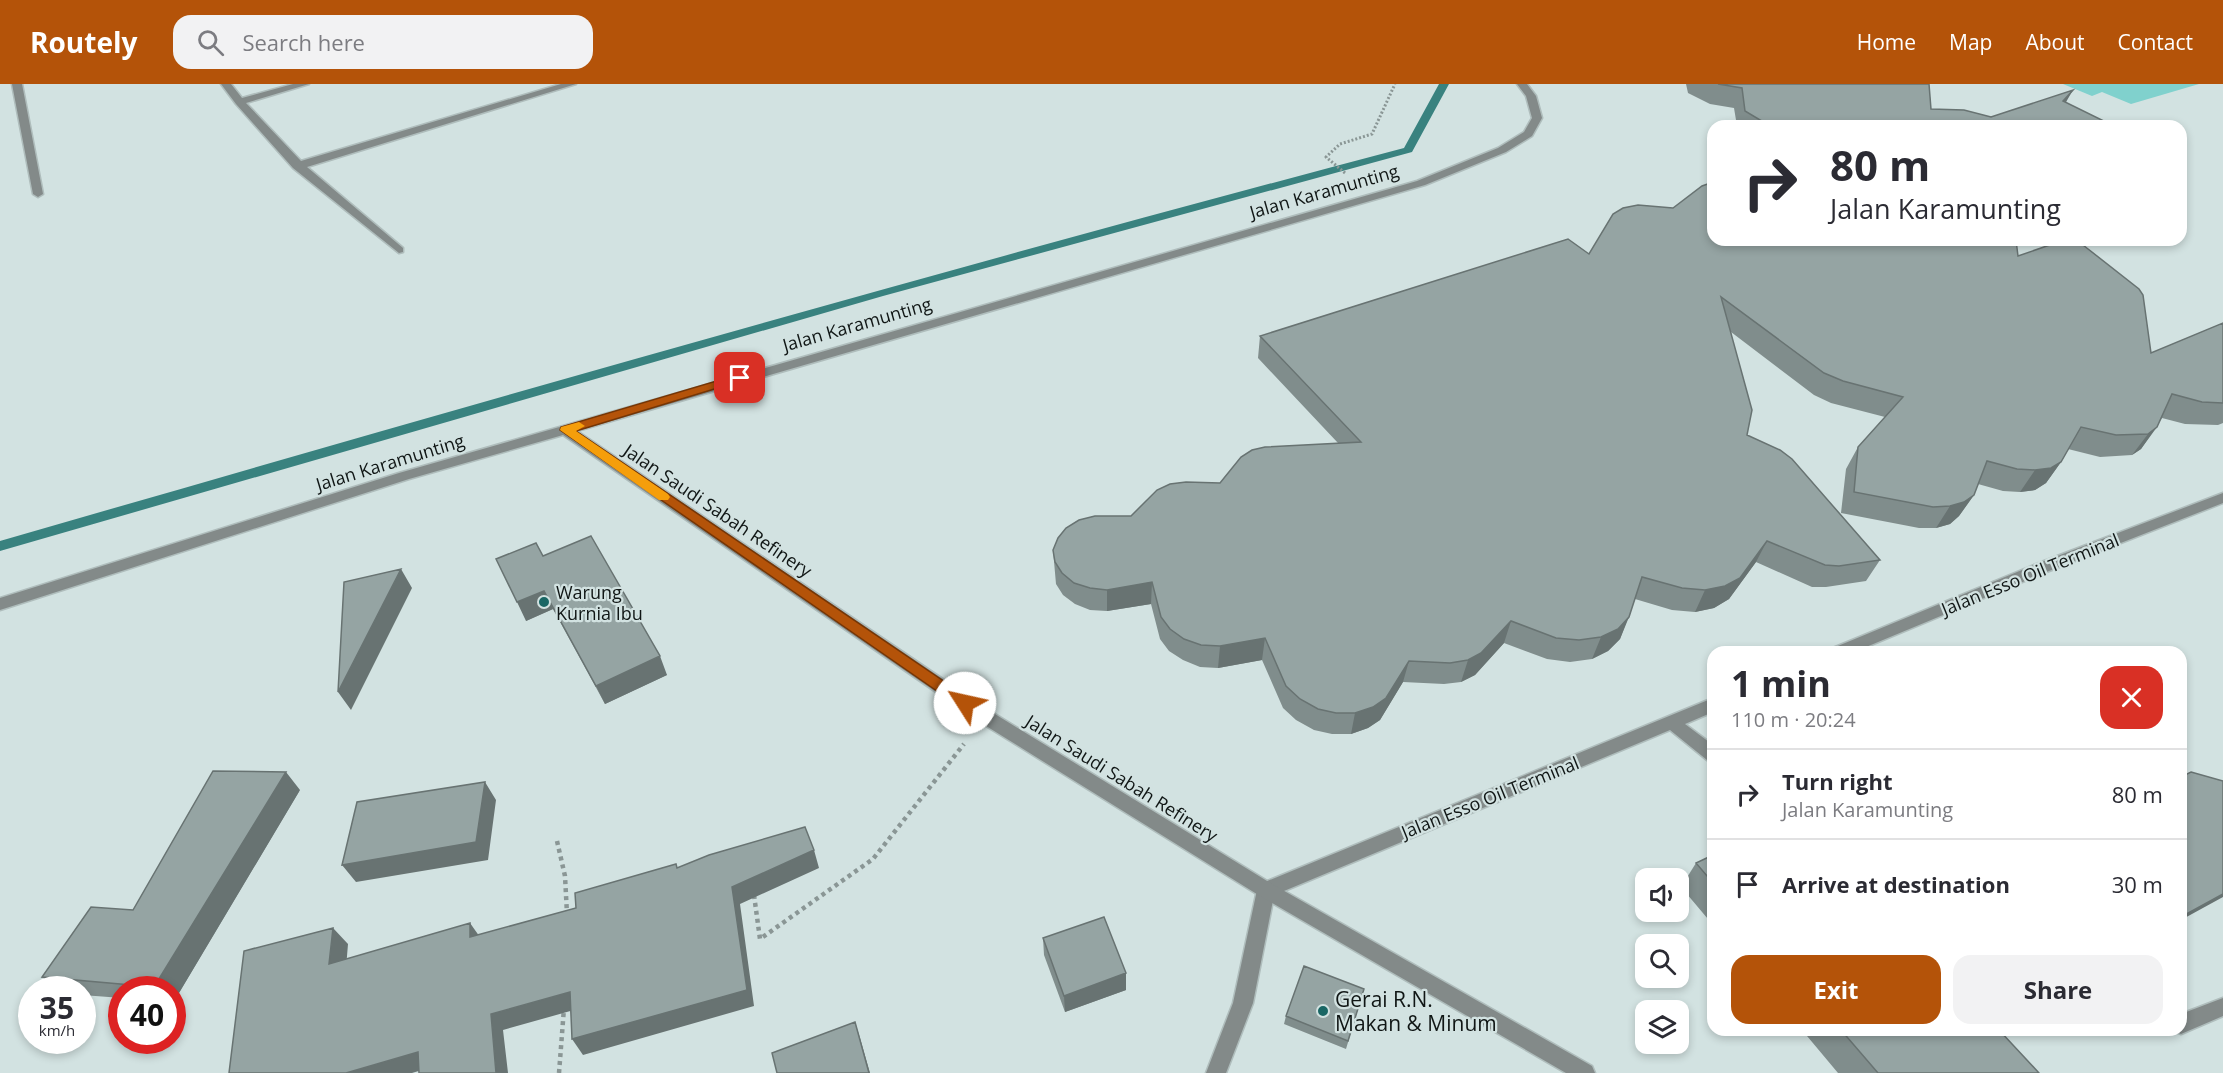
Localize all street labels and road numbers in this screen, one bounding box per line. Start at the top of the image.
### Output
street label: Jalan Karamunting [1245,158,1402,224]
street label: Jalan Karamunting [778,291,935,357]
street label: Jalan Karamunting [311,428,467,497]
street label: Jalan Saudi Sabah Refinery [618,437,818,583]
street label: Jalan Esso Oil Terminal [1936,527,2122,621]
street label: Jalan Saudi Sabah Refinery [1020,708,1223,848]
street label: Jalan Esso Oil Terminal [1396,750,1582,844]

